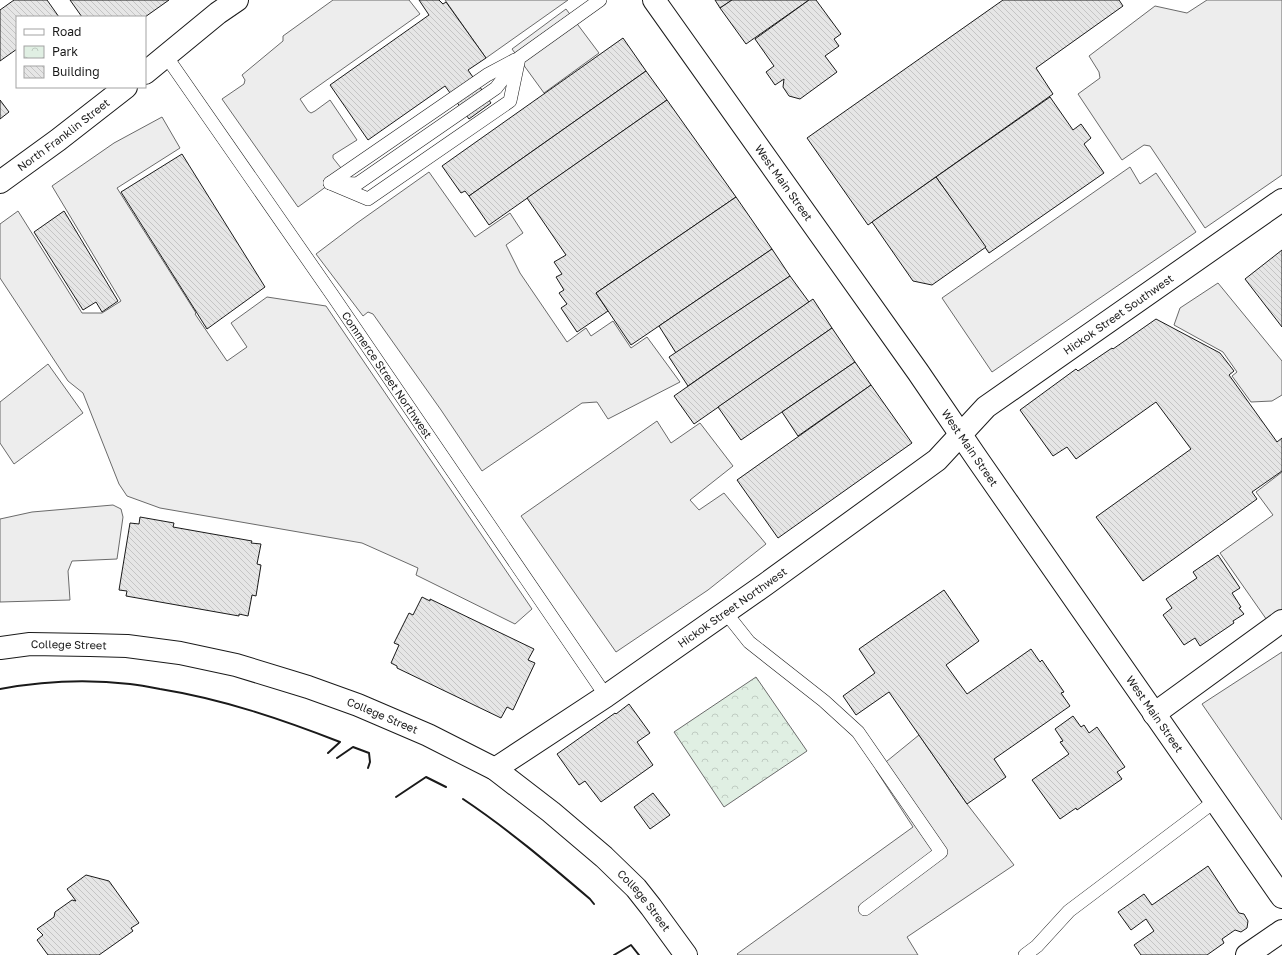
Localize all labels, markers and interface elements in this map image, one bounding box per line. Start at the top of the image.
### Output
legend [16,16,146,88]
text: Road [52,24,81,39]
text: Park [52,44,78,59]
text: Building [52,64,100,79]
street label: North Franklin Street [15,96,112,173]
street label: West Main Street [753,142,815,223]
street label: Hickok Street Southwest [1061,271,1175,357]
street label: Commerce Street Northwest [339,309,435,441]
street label: West Main Street [939,407,1001,488]
street label: Hickok Street Northwest [675,564,789,650]
street label: College Street [31,637,107,651]
street label: West Main Street [1124,673,1186,754]
street label: College Street [345,695,420,736]
street label: College Street [615,867,673,933]

